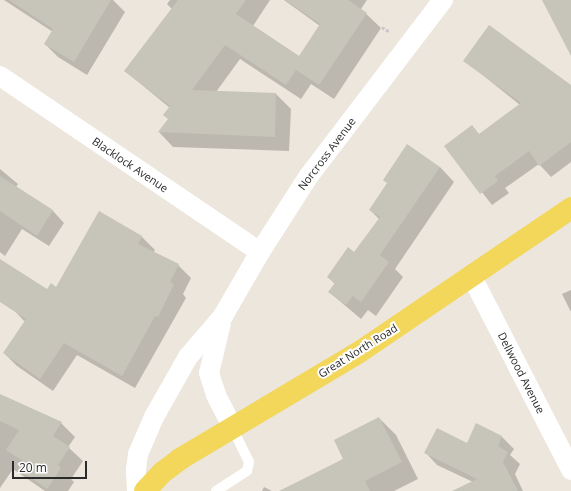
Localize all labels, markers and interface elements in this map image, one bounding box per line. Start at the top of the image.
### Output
street label: Norcross Avenue [295,115,359,193]
street label: Blacklock Avenue [90,135,170,195]
street label: Great North Road [316,321,400,381]
street label: Dellwood Avenue [495,330,547,416]
scale bar [14,453,89,479]
text: 20 m [19,459,47,476]

